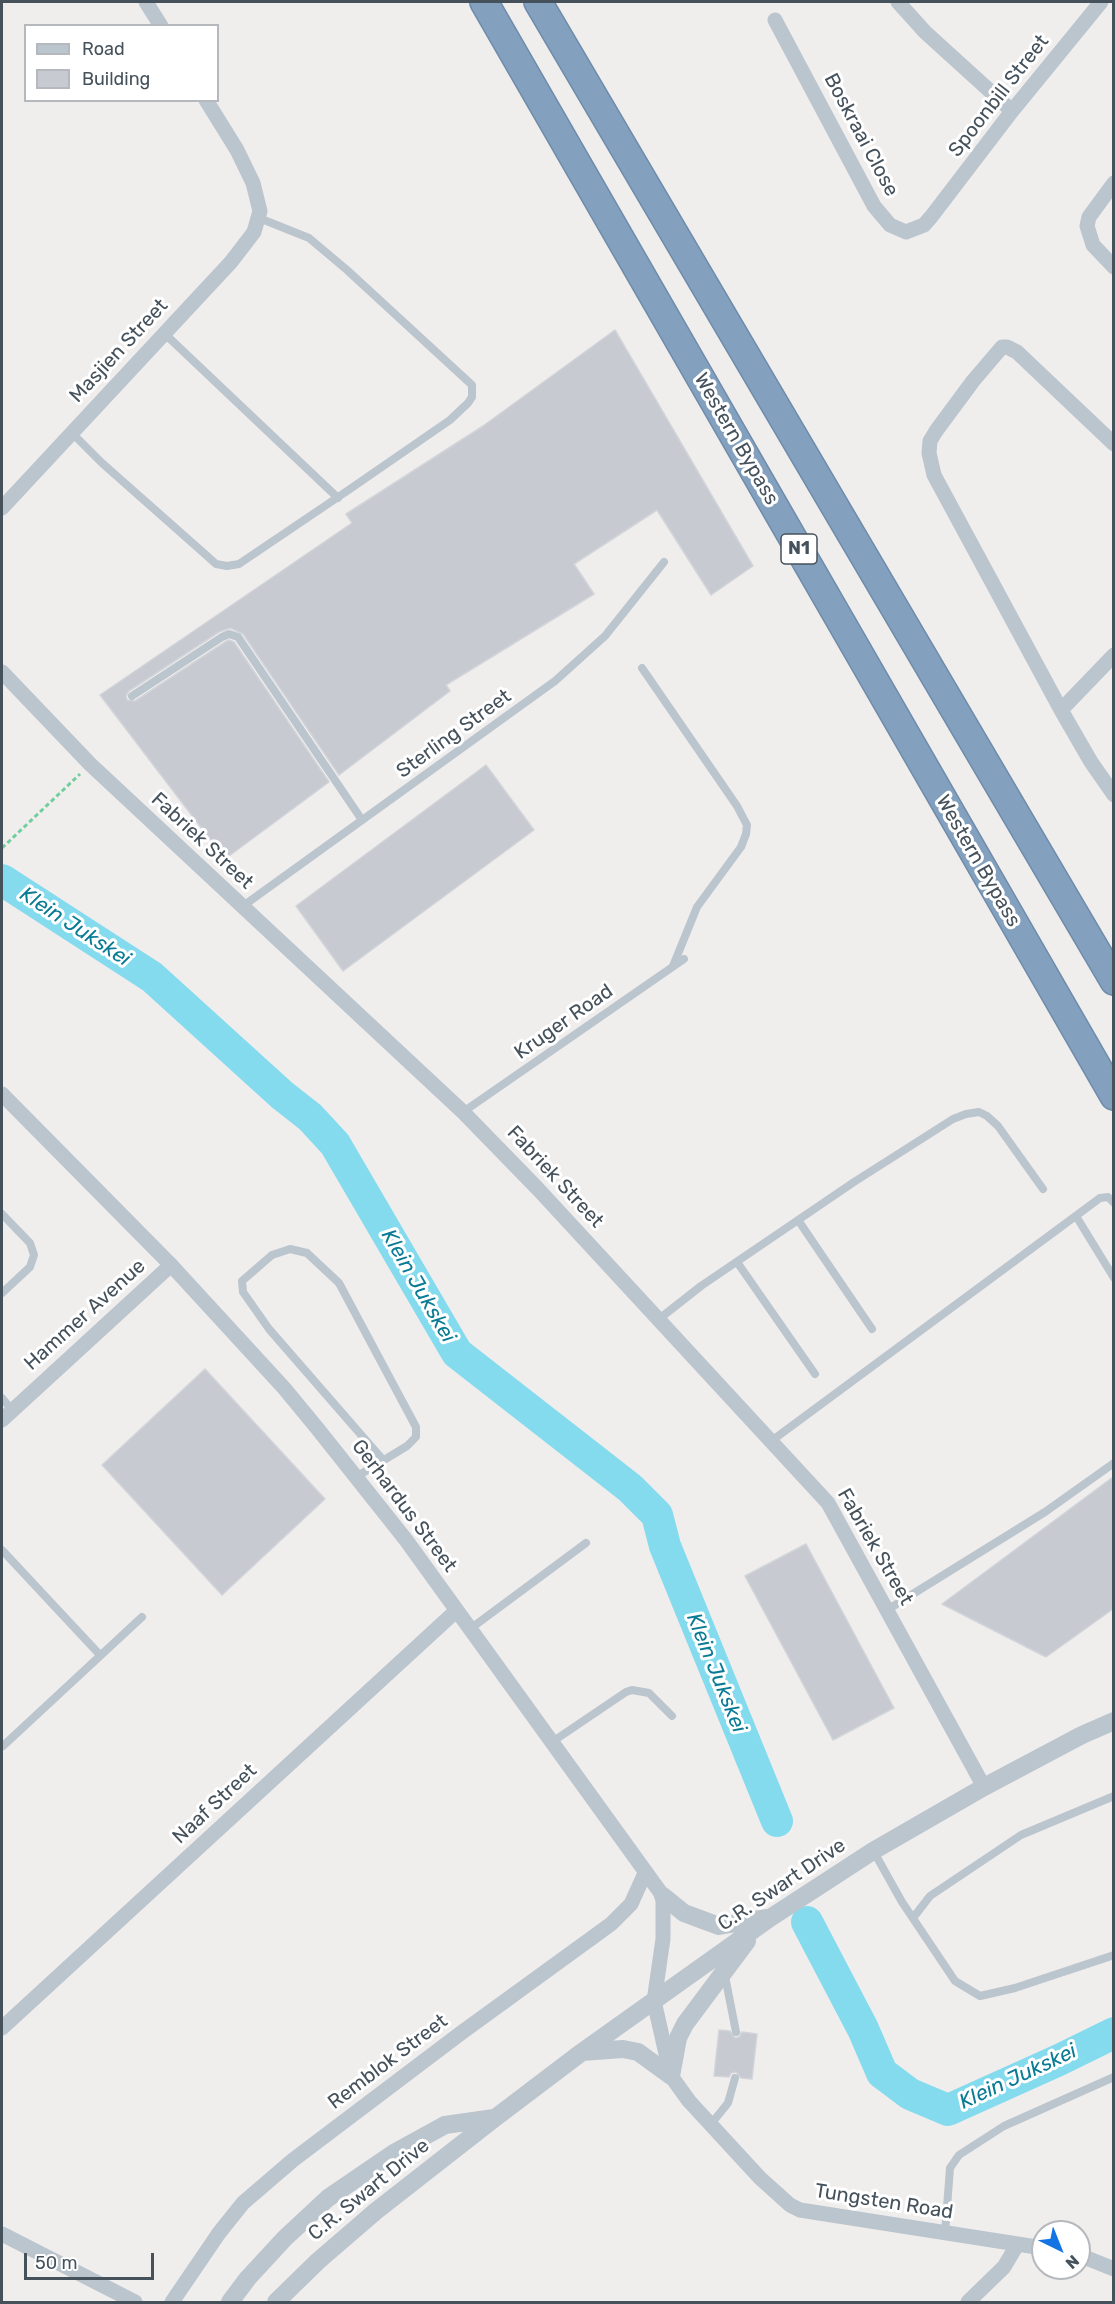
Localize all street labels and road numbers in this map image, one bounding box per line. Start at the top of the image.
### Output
street label: Spoonbill Street [944,30,1054,162]
street label: Boskraai Close [819,69,903,201]
street label: Masjien Street [65,294,173,408]
street label: Western Bypass [689,369,783,509]
road number: N1 [781,534,817,564]
street label: Sterling Street [392,684,516,784]
street label: Fabriek Street [146,788,258,894]
street label: Western Bypass [931,791,1025,931]
street label: Kruger Road [510,979,618,1065]
street label: Fabriek Street [502,1121,608,1233]
street label: Hammer Avenue [20,1254,150,1376]
street label: Gerhardus Street [346,1435,462,1577]
street label: Fabriek Street [832,1484,918,1610]
street label: Naaf Street [168,1759,262,1849]
street label: C.R. Swart Drive [714,1833,850,1937]
street label: Remblok Street [324,2009,452,2115]
street label: C.R. Swart Drive [304,2134,434,2246]
street label: Tungsten Road [813,2179,955,2225]

